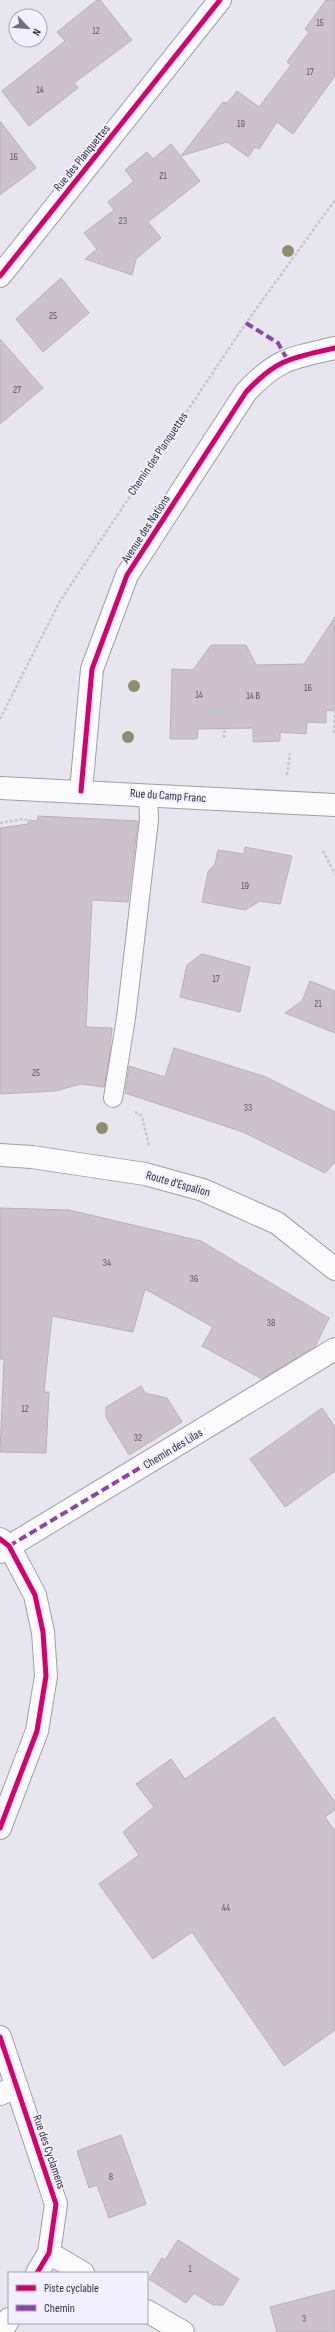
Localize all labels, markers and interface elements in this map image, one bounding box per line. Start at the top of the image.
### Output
north arrow [8,8,48,48]
house number: 15 [316,17,324,29]
house number: 12 [92,25,100,37]
text: N [29,27,44,38]
house number: 17 [306,66,314,78]
house number: 14 [36,84,44,96]
house number: 19 [237,118,245,130]
street label: Rue des Planquettes [51,122,113,194]
house number: 16 [10,151,18,163]
house number: 21 [159,170,167,182]
house number: 23 [119,215,127,227]
house number: 25 [49,310,57,322]
house number: 27 [13,384,21,396]
street label: Chemin des Planquettes [125,410,191,498]
street label: Avenue des Nations [118,492,174,567]
house number: 16 [304,682,312,694]
house number: 14 [195,689,203,701]
house number: 14 B [246,690,260,702]
street label: Rue du Camp Franc [129,786,207,806]
house number: 19 [241,880,249,892]
house number: 17 [212,973,220,985]
house number: 21 [314,998,322,1010]
house number: 25 [32,1067,40,1079]
house number: 33 [244,1102,252,1114]
street label: Route d'Espalion [144,1168,212,1200]
house number: 34 [103,1257,111,1269]
house number: 36 [190,1273,198,1285]
house number: 38 [267,1317,275,1329]
house number: 12 [21,1403,29,1415]
street label: Chemin des Lilas [141,1425,205,1473]
house number: 32 [134,1432,142,1444]
house number: 44 [222,1902,230,1914]
street label: Rue des Cyclamens [29,2113,69,2191]
house number: 8 [109,2171,113,2183]
house number: 1 [188,2263,192,2275]
legend [8,2272,148,2324]
text: Piste cyclable [44,2281,99,2296]
text: Chemin [44,2301,75,2316]
house number: 3 [302,2313,306,2325]

